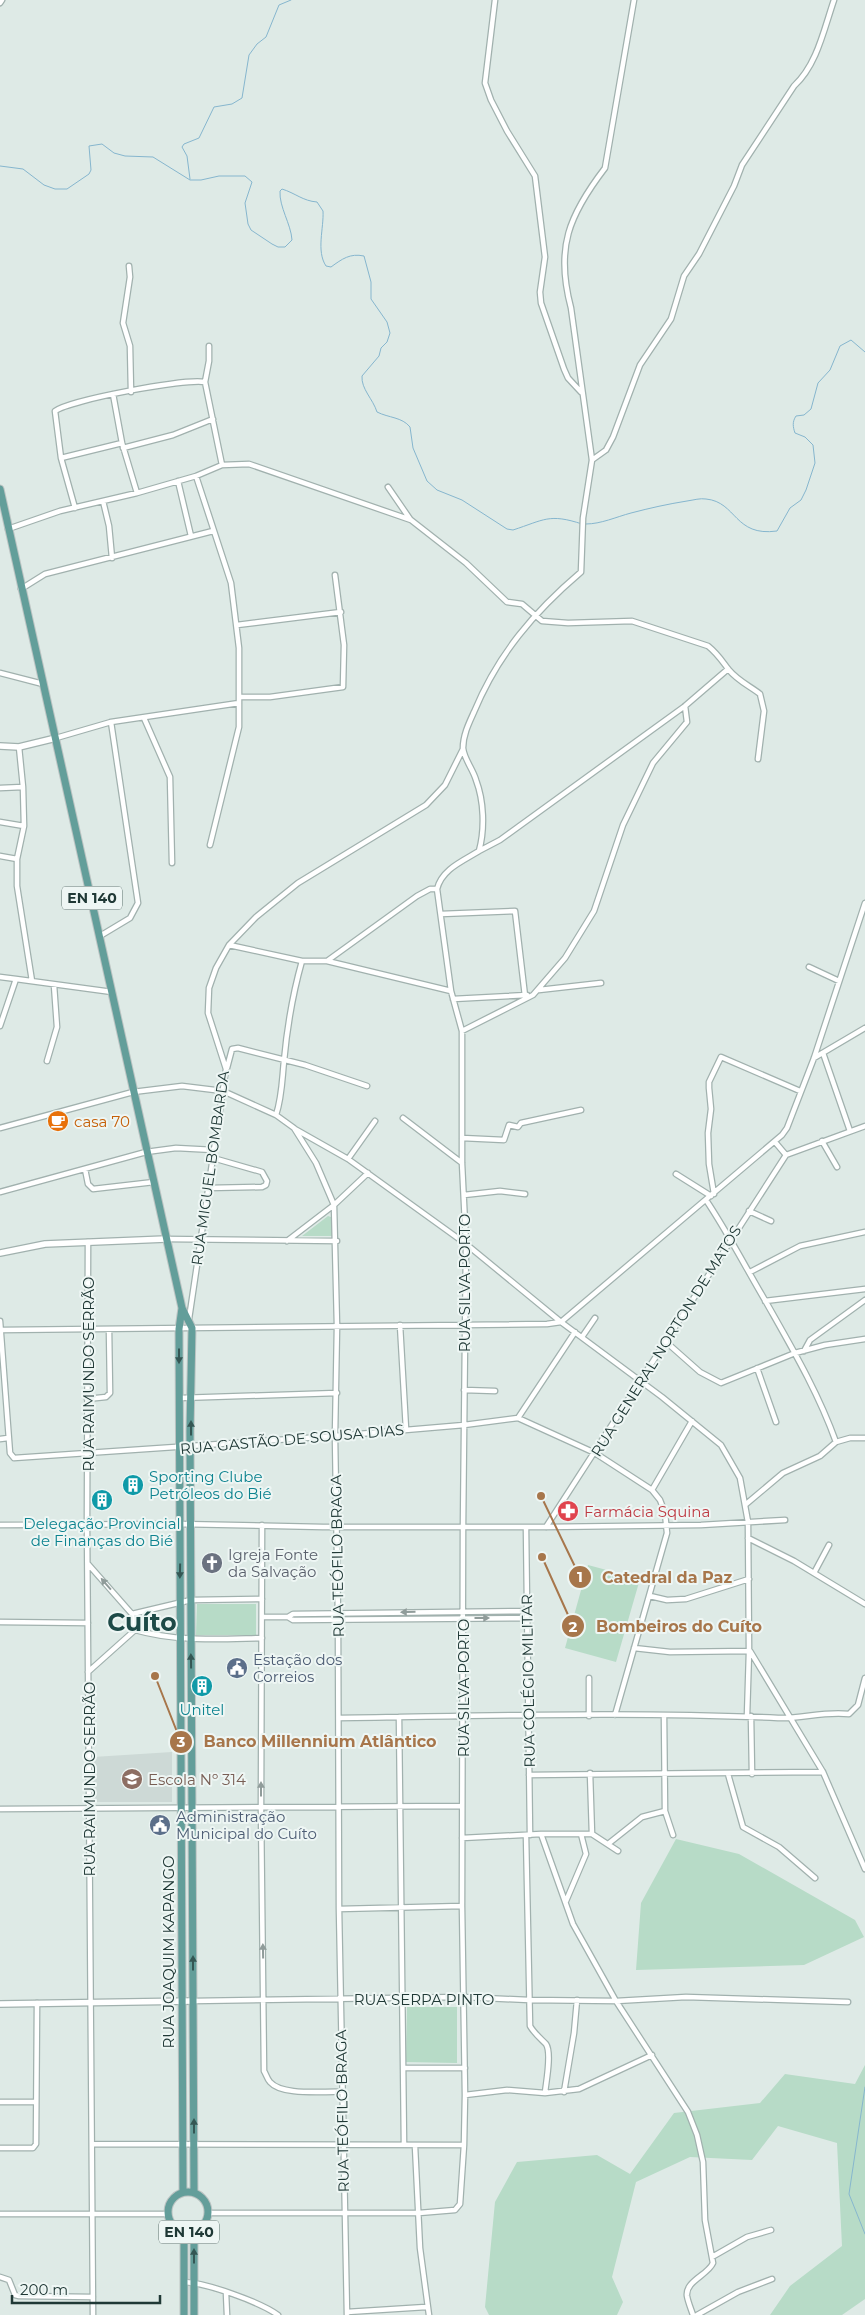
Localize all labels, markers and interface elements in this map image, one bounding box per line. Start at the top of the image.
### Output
road number: EN 140 [62,886,122,910]
street label: RUA MIGUEL BOMBARDA [187,1069,233,1267]
cafe icon: casa 70 [46,1109,70,1133]
place label: casa 70 [74,1112,130,1131]
street label: RUA SILVA PORTO [455,1214,474,1352]
street label: RUA GENERAL NORTON DE MATOS [587,1222,745,1460]
street label: RUA RAIMUNDO SERRÃO [79,1277,98,1471]
one-way arrow [175,1349,183,1365]
street label: RUA GASTÃO DE SOUSA DIAS [179,1420,405,1458]
one-way arrow [187,1420,195,1436]
place label: Sporting Clube Petróleos do Bié [149,1467,272,1503]
building icon: Sporting Clube Petróleos do Bié [121,1473,145,1497]
street label: RUA TEÓFILO BRAGA [326,1474,348,1637]
building icon: Delegação Provincial de Finanças do Bié [90,1488,114,1512]
pharmacy icon: Farmácia Squina [556,1499,580,1523]
place label: Farmácia Squina [584,1502,710,1521]
place label: Delegação Provincial de Finanças do Bié [23,1514,181,1550]
place label: Igreja Fonte da Salvação [228,1545,318,1581]
church icon: Igreja Fonte da Salvação [200,1551,224,1575]
callout: Catedral da Paz [567,1562,742,1593]
one-way arrow [176,1564,184,1580]
text: 1 [577,1567,583,1586]
text: Catedral da Paz [602,1568,732,1587]
one-way arrow [100,1579,112,1591]
street label: RUA COLÉGIO MILITAR [517,1594,539,1768]
district label: Cuíto [107,1607,177,1637]
one-way arrow [399,1608,415,1616]
callout: Bombeiros do Cuíto [561,1611,772,1642]
one-way arrow [474,1614,490,1622]
text: 2 [569,1617,578,1636]
text: Bombeiros do Cuíto [596,1617,762,1636]
street label: RUA SILVA PORTO [454,1619,473,1757]
place label: Estação dos Correios [253,1650,342,1686]
one-way arrow [187,1653,195,1669]
public building icon: Estação dos Correios [225,1656,249,1680]
building icon: Unitel [190,1674,214,1698]
street label: RUA RAIMUNDO SERRÃO [80,1682,99,1876]
place label: Unitel [180,1700,224,1719]
callout: Banco Millennium Atlântico [169,1726,447,1757]
text: 3 [176,1732,186,1751]
text: Banco Millennium Atlântico [203,1732,437,1751]
school or university icon: Escola Nº 314 [120,1767,144,1791]
place label: Escola Nº 314 [148,1770,246,1789]
one-way arrow [257,1781,265,1797]
place label: Administração Municipal do Cuíto [176,1807,317,1843]
public building icon: Administração Municipal do Cuíto [148,1813,172,1837]
street label: RUA JOAQUIM KAPANGO [159,1855,178,2049]
one-way arrow [259,1943,267,1959]
one-way arrow [189,1955,197,1971]
street label: RUA SERPA PINTO [354,1990,494,2009]
street label: RUA TEÓFILO BRAGA [331,2029,353,2192]
one-way arrow [190,2118,198,2134]
road number: EN 140 [159,2220,219,2244]
one-way arrow [190,2247,198,2263]
scale bar [12,2272,160,2304]
text: 200 m [20,2280,68,2299]

